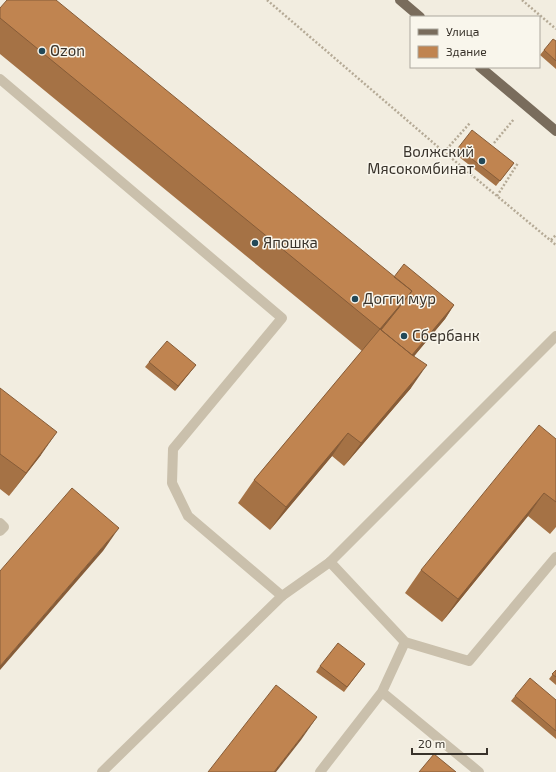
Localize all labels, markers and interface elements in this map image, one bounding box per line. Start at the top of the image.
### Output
legend [410,16,540,68]
text: Улица [446,24,479,38]
place label: Ozon [50,41,85,59]
text: Здание [446,44,487,58]
marker: Ozon [37,46,47,56]
place label: Волжский Мясокомбинат [367,142,474,177]
marker: Волжский Мясокомбинат [477,156,487,166]
place label: Япошка [263,233,318,251]
marker: Япошка [250,238,260,248]
place label: Догги мур [363,289,436,308]
marker: Догги мур [350,294,360,304]
place label: Сбербанк [412,326,480,344]
marker: Сбербанк [399,331,409,341]
scale bar [412,730,487,756]
text: 20 m [418,736,445,750]

